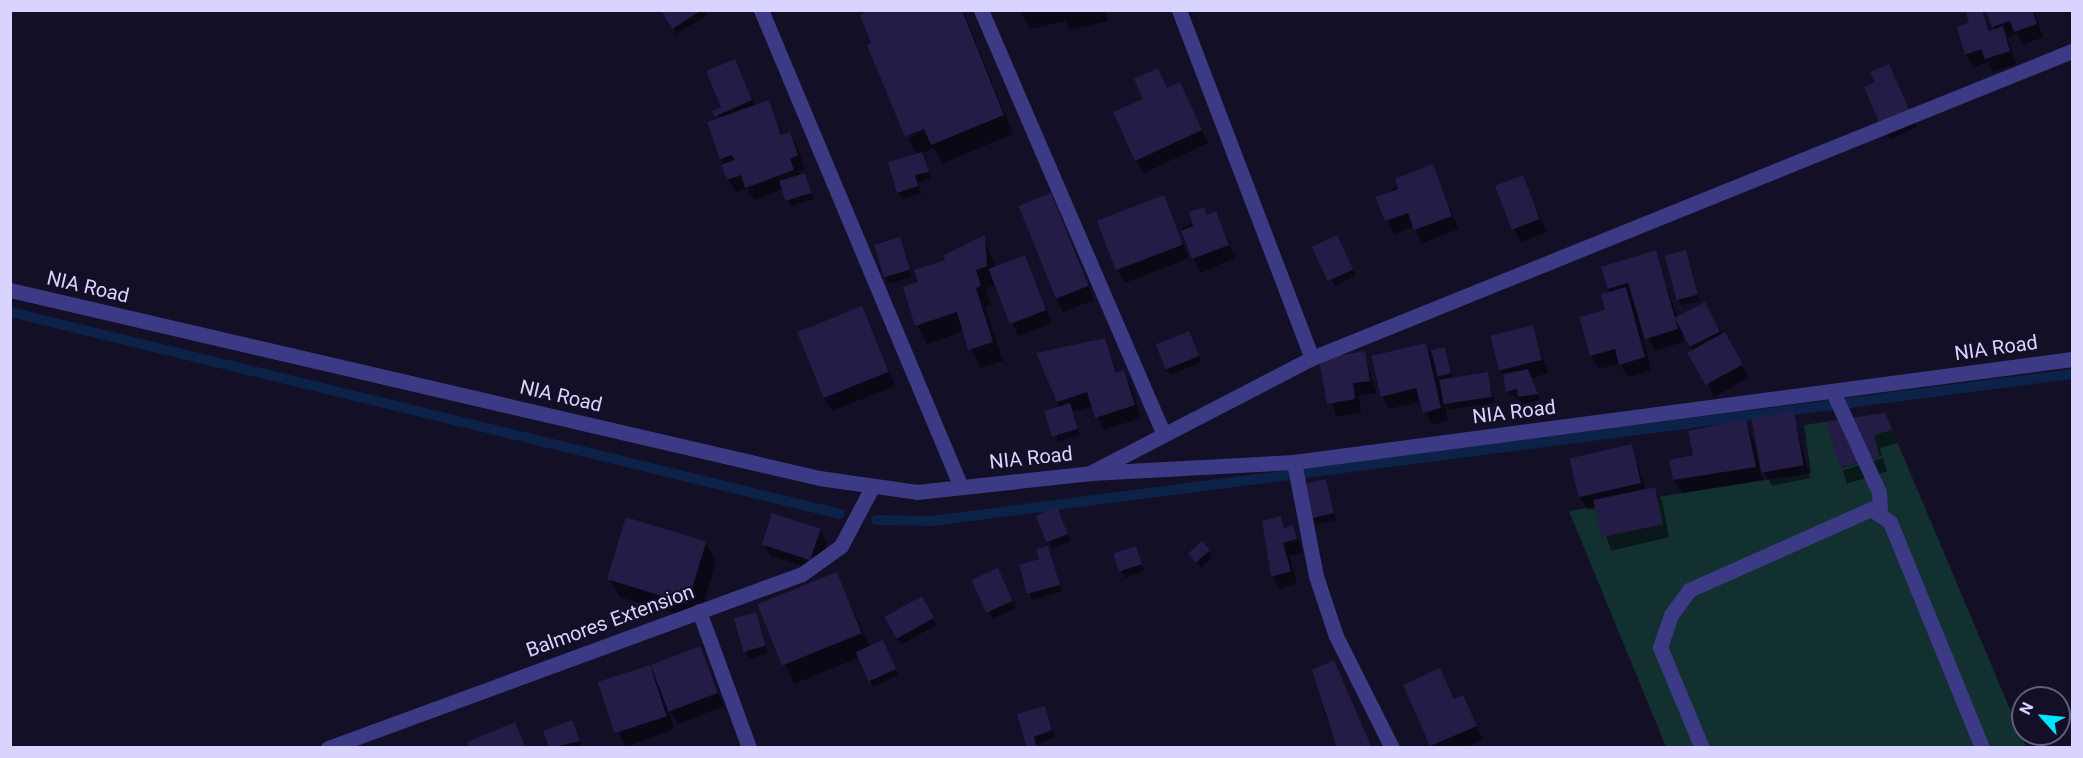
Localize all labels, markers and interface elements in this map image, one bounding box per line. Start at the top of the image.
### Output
street label: NIA Road [44,266,132,308]
street label: NIA Road [1953,330,2039,366]
street label: NIA Road [517,375,605,417]
street label: NIA Road [1471,395,1557,429]
street label: NIA Road [988,442,1074,474]
street label: Balmores Extension [523,579,697,663]
north arrow [2011,686,2071,746]
text: N [2015,699,2037,718]

